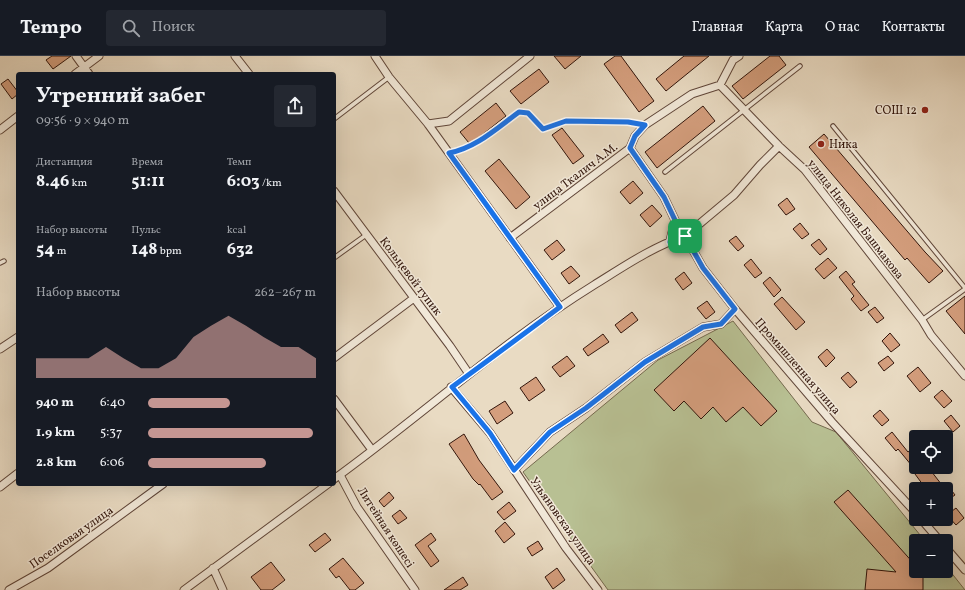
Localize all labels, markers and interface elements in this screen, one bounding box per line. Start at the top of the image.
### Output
search box [106,10,386,46]
text: Tempo [20,15,82,41]
icon: search [120,17,142,39]
text: Поиск [152,17,195,38]
text: Главная [692,18,743,37]
text: Карта [765,18,803,37]
text: О нас [825,18,860,37]
text: Контакты [882,18,945,37]
text: Утренний забег [36,81,205,112]
button: share [274,85,316,127]
place label: СОШ 12 [875,103,917,119]
marker: СОШ 12 [920,105,930,115]
text: 09:56 · 9 × 940 m [36,112,129,130]
place label: Ника [829,137,858,153]
marker: Ника [816,139,826,149]
street label: улица Ткалич А.М. [530,140,621,214]
text: Дистанция [36,155,93,170]
text: Время [131,155,163,170]
text: Темп [227,155,251,170]
street label: улица Николая Башмакова [803,156,907,283]
text: 8.46 [36,170,69,193]
text: 51:11 [131,170,165,193]
text: 6:03 [227,170,260,193]
text: km [69,176,87,191]
text: /km [260,176,282,191]
pin [668,219,702,253]
text: Набор высоты [36,223,107,238]
text: Пульс [131,223,161,238]
text: kcal [227,223,246,238]
icon: arrive [674,225,696,247]
street label: Кольцевой тупик [375,234,445,320]
text: 54 [36,238,54,261]
text: 148 [131,238,158,261]
text: 632 [227,238,253,261]
text: m [54,244,66,259]
text: bpm [158,244,182,259]
text: Набор высоты [36,284,120,302]
text: 262–267 m [254,284,316,302]
street label: Промышленная улица [751,315,844,418]
text: 940 m [36,394,74,412]
text: 6:40 [100,394,125,412]
text: 1.9 km [36,424,75,442]
text: 5:37 [100,424,122,442]
map controls [909,430,953,578]
button: locate [909,430,953,474]
text: 2.8 km [36,454,77,472]
text: 6:06 [100,454,124,472]
street label: Ульяновская улица [526,474,599,569]
button: + [909,482,953,526]
street label: Литейная көшесі [353,484,418,571]
street label: Поселковая улица [26,503,117,573]
button: − [909,534,953,578]

